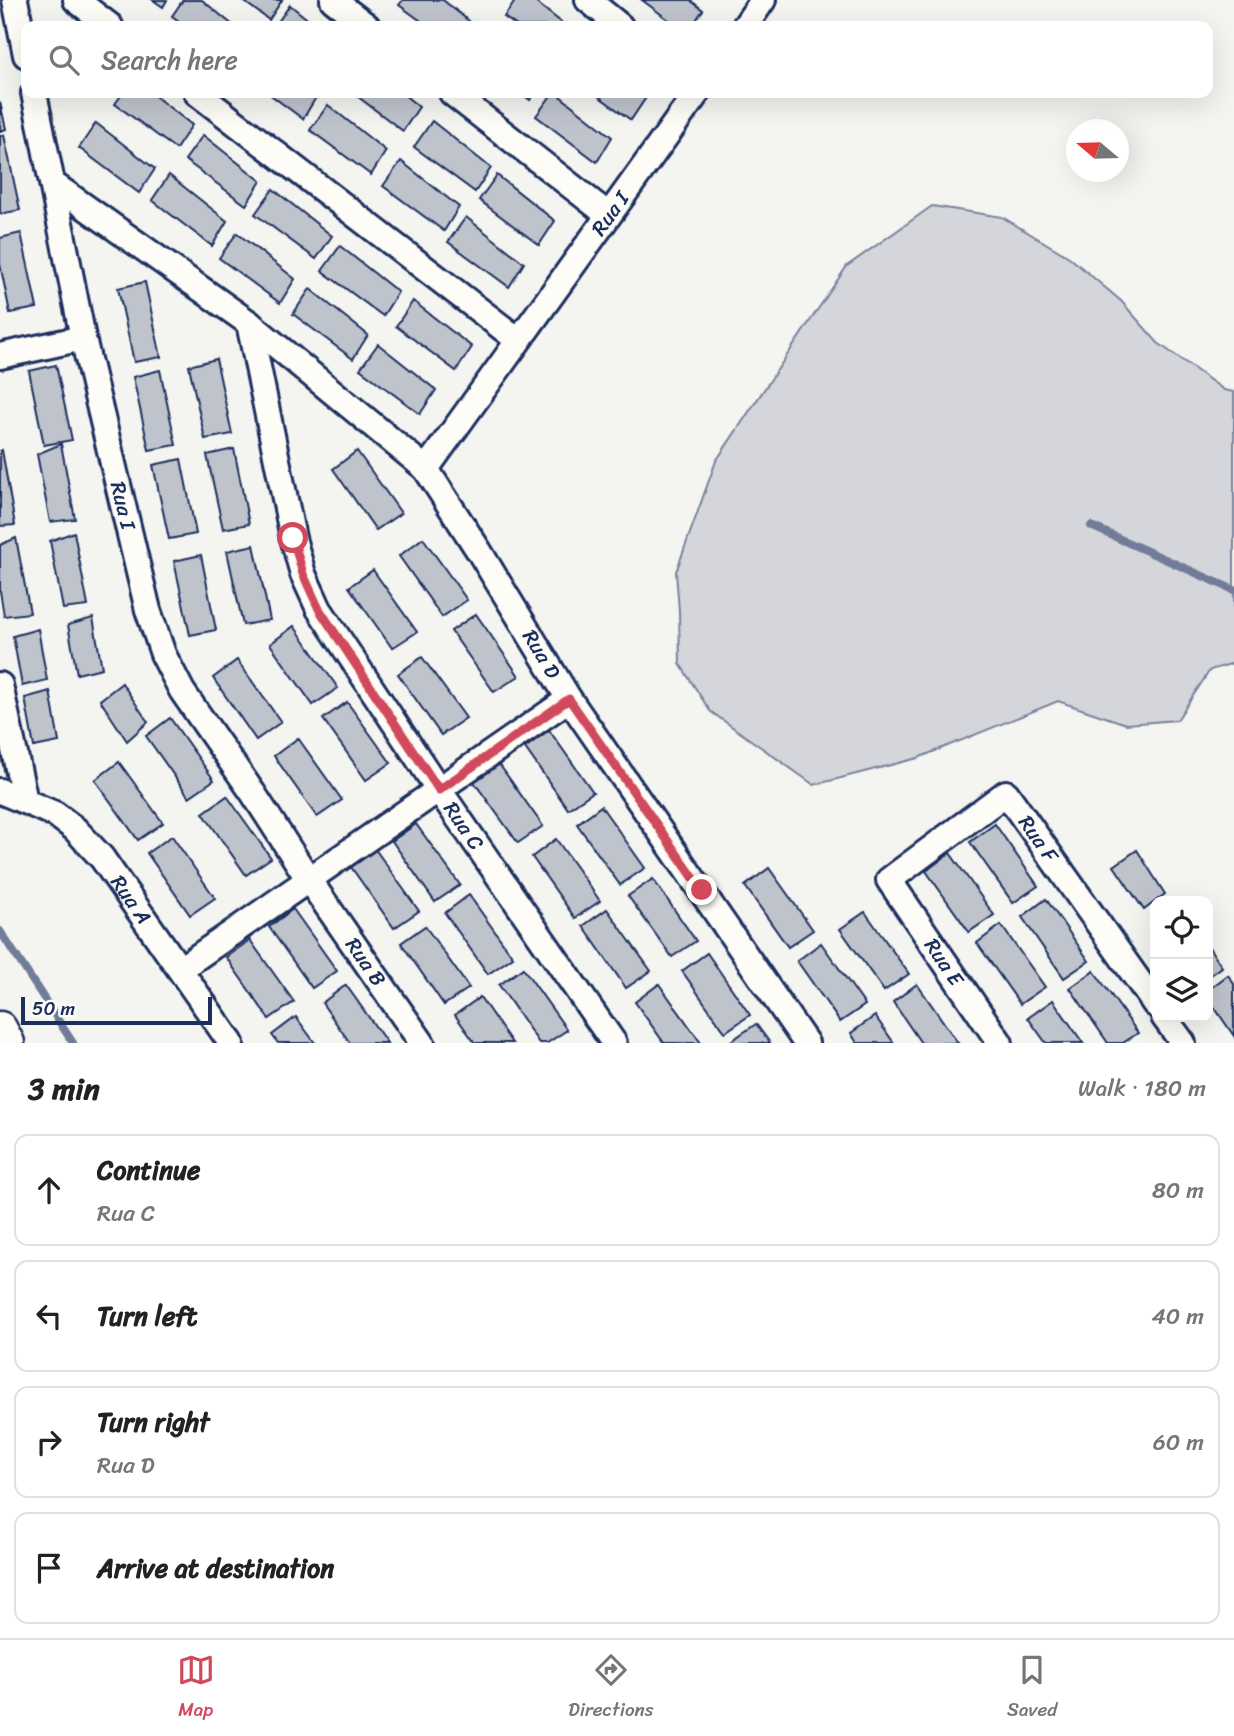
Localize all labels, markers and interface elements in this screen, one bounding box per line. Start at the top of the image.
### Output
search box [21,21,1213,98]
text: Search here [101,37,238,83]
icon: search [45,41,83,79]
north arrow [1066,119,1129,182]
street label: Rua I [581,181,641,244]
street label: Rua I [99,478,147,535]
route start [277,522,308,553]
street label: Rua D [512,622,572,687]
street label: Rua C [433,793,495,858]
street label: Rua F [1008,807,1070,872]
street label: Rua A [100,867,162,933]
route end [686,874,717,905]
map controls [1150,896,1213,1022]
button: locate [1150,896,1213,959]
street label: Rua B [335,929,397,995]
street label: Rua E [914,930,975,995]
button: layers [1150,959,1213,1022]
text: 50 m [32,992,75,1025]
scale bar [21,994,212,1026]
text: 3 min [28,1062,100,1116]
text: Walk · 180 m [1078,1068,1206,1109]
text: Continue [97,1147,200,1193]
text: 80 m [1152,1170,1204,1211]
icon: ahead [30,1171,68,1209]
text: Rua C [97,1193,155,1234]
text: Turn left [97,1293,197,1339]
text: 40 m [1151,1296,1204,1337]
icon: left [30,1297,68,1335]
text: Turn right [97,1399,210,1445]
text: 60 m [1153,1422,1204,1463]
icon: right [30,1423,68,1461]
text: Rua D [97,1445,155,1486]
text: Arrive at destination [97,1545,334,1591]
icon: arrive [30,1549,68,1587]
tab: Map [177,1651,215,1726]
tab: Directions [568,1651,654,1726]
tab: Saved [1007,1651,1057,1726]

